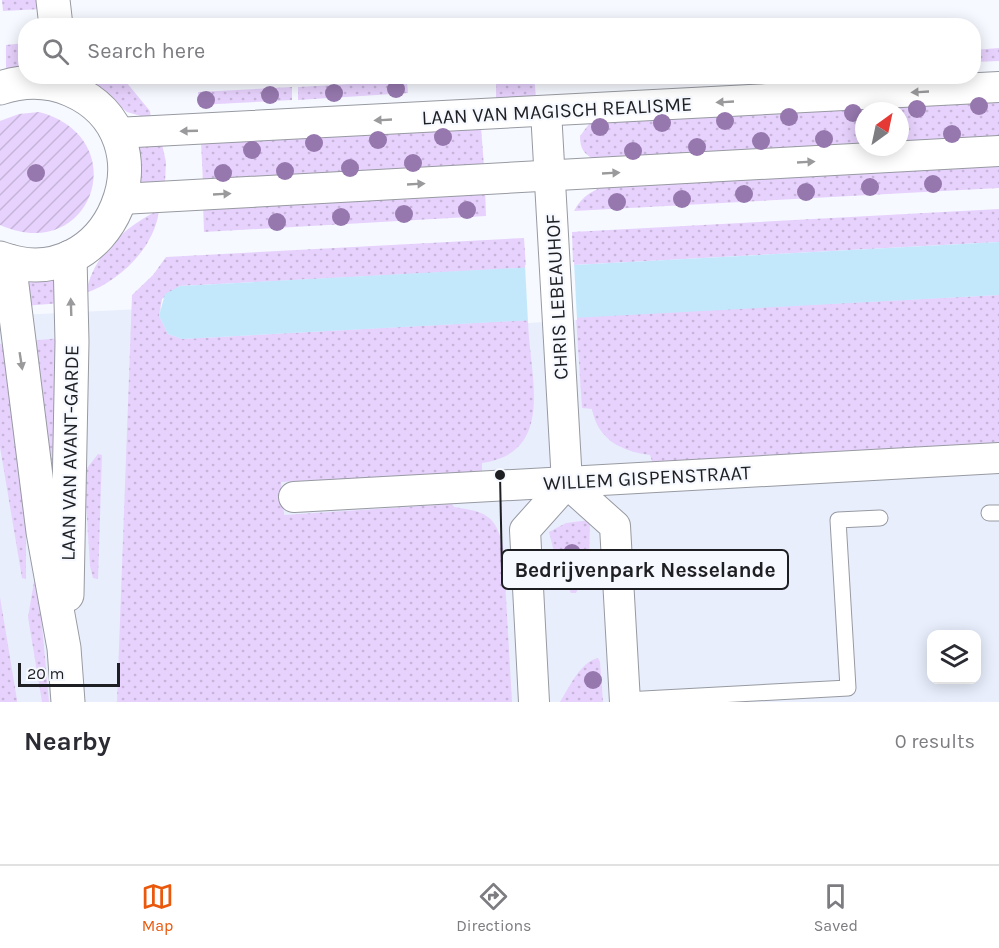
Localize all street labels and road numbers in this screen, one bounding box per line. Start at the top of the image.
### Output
street label: LAAN VAN MAGISCH REALISME [421,92,693,130]
street label: CHRIS LEBEAUHOF [541,214,573,380]
street label: LAAN VAN AVANT-GARDE [57,345,83,561]
street label: WILLEM GISPENSTRAAT [542,461,752,495]

